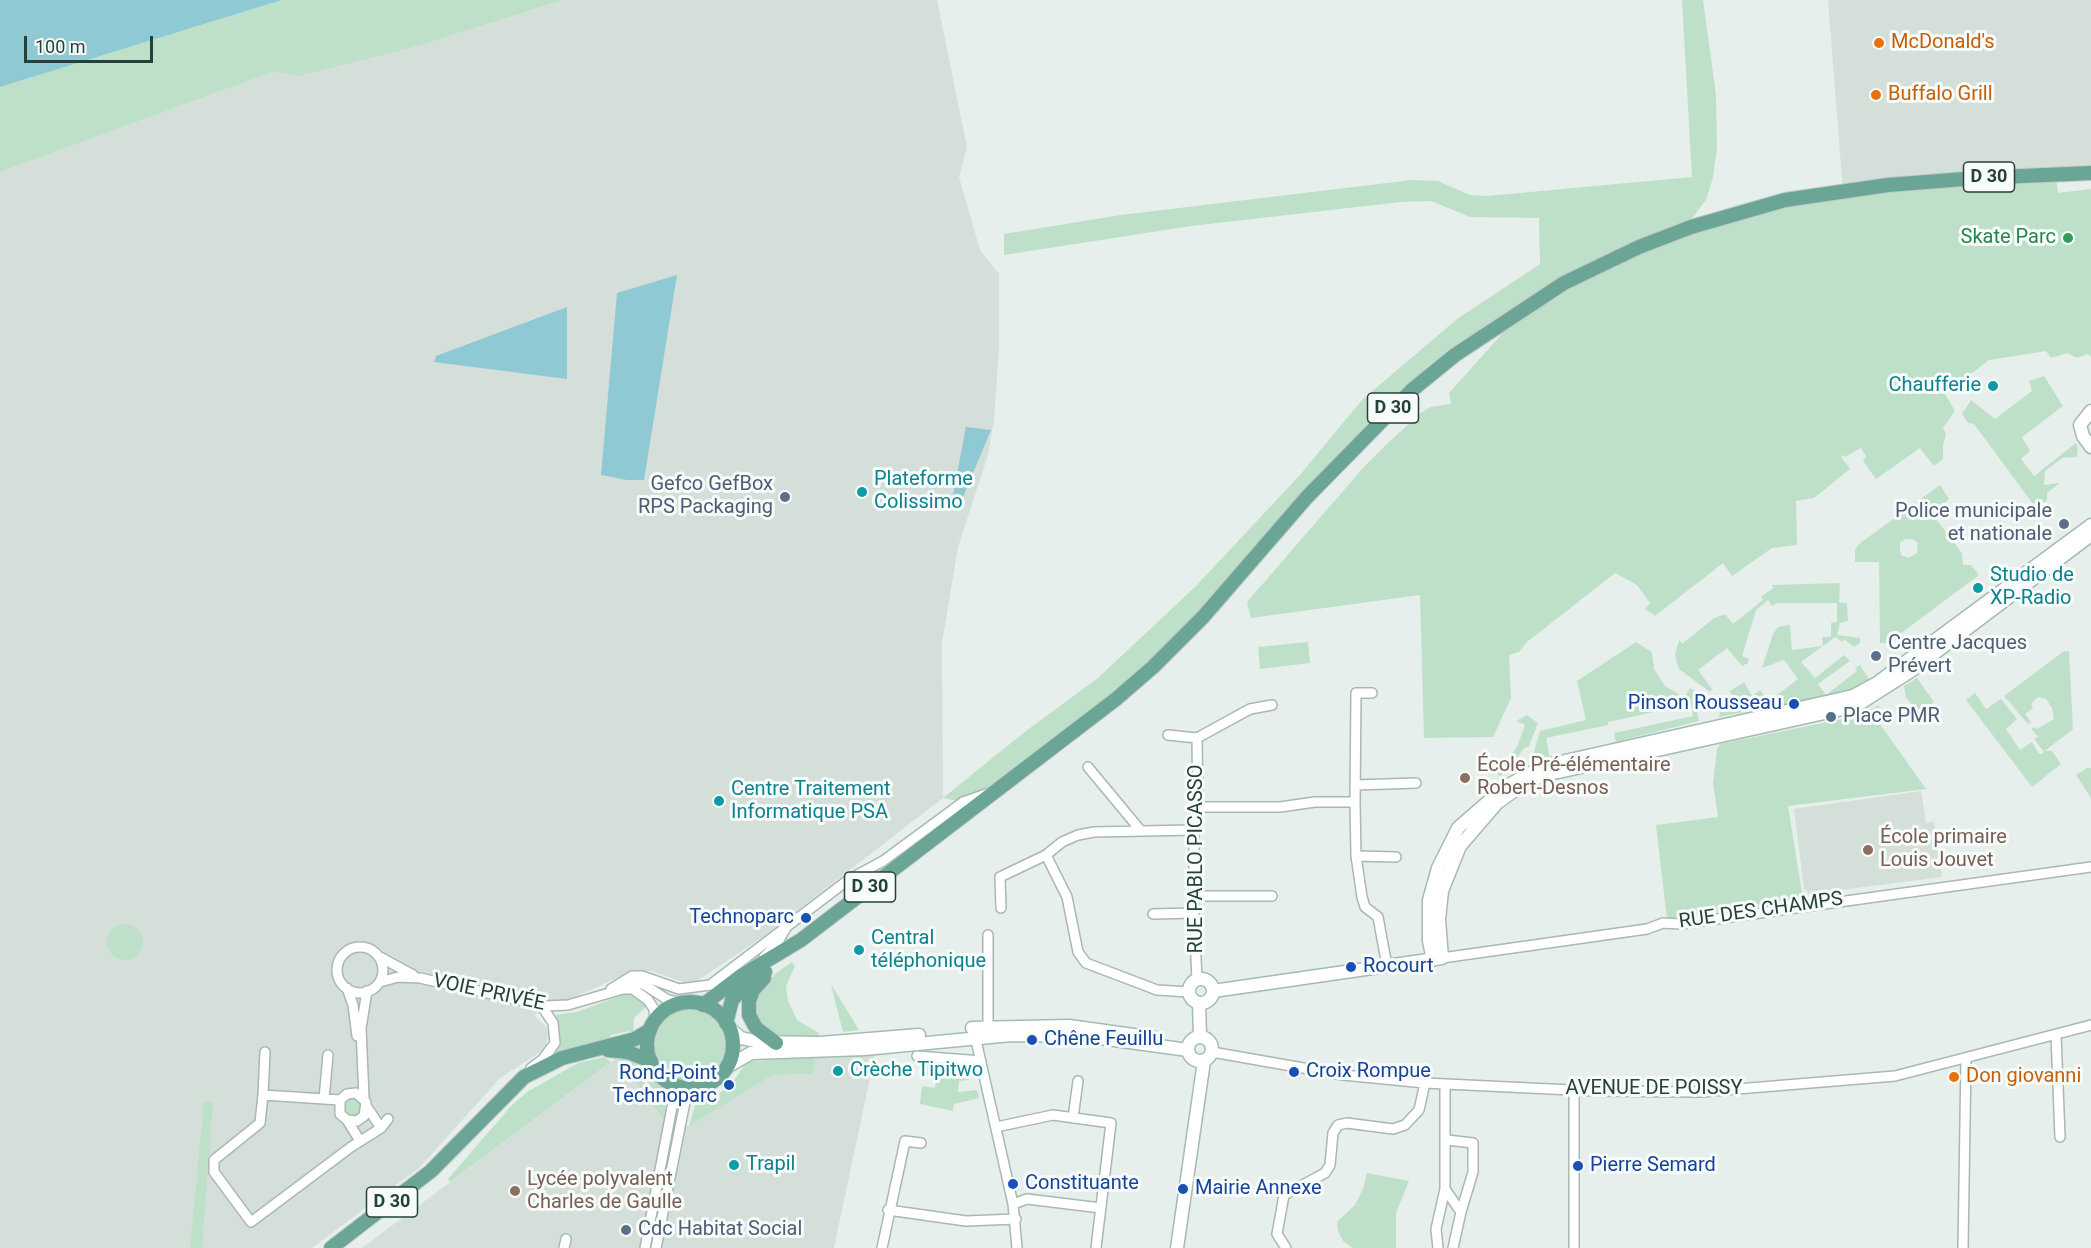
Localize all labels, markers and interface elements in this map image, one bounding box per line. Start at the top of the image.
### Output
scale bar [27,24,156,62]
place label: McDonald's [1891,31,1995,55]
text: 100 m [35,36,86,57]
marker: McDonald's [1872,36,1886,50]
place label: Buffalo Grill [1888,83,1992,107]
marker: Buffalo Grill [1869,88,1883,102]
road number: D 30 [1964,162,2014,192]
place label: Skate Parc [1961,226,2056,250]
marker: Skate Parc [2061,231,2075,245]
place label: Chaufferie [1889,374,1981,398]
marker: Chaufferie [1986,379,2000,393]
road number: D 30 [1368,393,1418,423]
place label: Plateforme Colissimo [874,468,973,515]
place label: Gefco GefBox RPS Packaging [638,473,773,520]
marker: Plateforme Colissimo [855,485,869,499]
marker: Gefco GefBox RPS Packaging [778,490,792,504]
place label: Police municipale et nationale [1895,500,2052,547]
marker: Police municipale et nationale [2057,517,2071,531]
place label: Studio de XP-Radio [1990,564,2074,611]
marker: Studio de XP-Radio [1971,581,1985,595]
place label: Centre Jacques Prévert [1888,632,2027,679]
marker: Centre Jacques Prévert [1869,649,1883,663]
place label: Pinson Rousseau [1628,692,1782,716]
marker: Pinson Rousseau [1787,697,1801,711]
place label: Place PMR [1843,705,1940,729]
marker: Place PMR [1824,710,1838,724]
place label: École Pré-élémentaire Robert-Desnos [1477,754,1671,801]
street label: RUE PABLO PICASSO [1185,765,1209,953]
marker: École Pré-élémentaire Robert-Desnos [1458,771,1472,785]
place label: Centre Traitement Informatique PSA [731,778,891,825]
marker: Centre Traitement Informatique PSA [712,794,726,808]
place label: École primaire Louis Jouvet [1880,826,2007,873]
marker: École primaire Louis Jouvet [1861,843,1875,857]
road number: D 30 [844,872,896,902]
street label: RUE DES CHAMPS [1677,888,1845,934]
place label: Technoparc [689,906,794,930]
marker: Technoparc [799,911,813,925]
place label: Central téléphonique [871,927,986,974]
marker: Central téléphonique [852,943,866,957]
place label: Rocourt [1363,955,1433,979]
marker: Rocourt [1344,960,1358,974]
street label: VOIE PRIVÉE [431,969,547,1017]
place label: Chêne Feuillu [1044,1028,1163,1052]
marker: Chêne Feuillu [1025,1033,1039,1047]
place label: Crèche Tipitwo [850,1059,983,1083]
place label: Croix Rompue [1306,1060,1431,1084]
place label: Rond-Point Technoparc [612,1062,717,1109]
marker: Crèche Tipitwo [831,1064,845,1078]
marker: Croix Rompue [1287,1065,1301,1079]
place label: Don giovanni [1966,1065,2081,1089]
marker: Don giovanni [1947,1070,1961,1084]
street label: AVENUE DE POISSY [1566,1077,1742,1101]
marker: Rond-Point Technoparc [722,1078,736,1092]
place label: Trapil [746,1153,795,1177]
place label: Pierre Semard [1590,1154,1716,1178]
marker: Trapil [727,1158,741,1172]
marker: Pierre Semard [1571,1159,1585,1173]
place label: Lycée polyvalent Charles de Gaulle [527,1168,682,1215]
place label: Constituante [1025,1172,1139,1196]
marker: Constituante [1006,1177,1020,1191]
place label: Mairie Annexe [1195,1177,1321,1201]
marker: Mairie Annexe [1176,1182,1190,1196]
marker: Lycée polyvalent Charles de Gaulle [508,1184,522,1198]
road number: D 30 [366,1187,418,1217]
place label: Cdc Habitat Social [638,1218,802,1242]
marker: Cdc Habitat Social [619,1223,633,1237]

